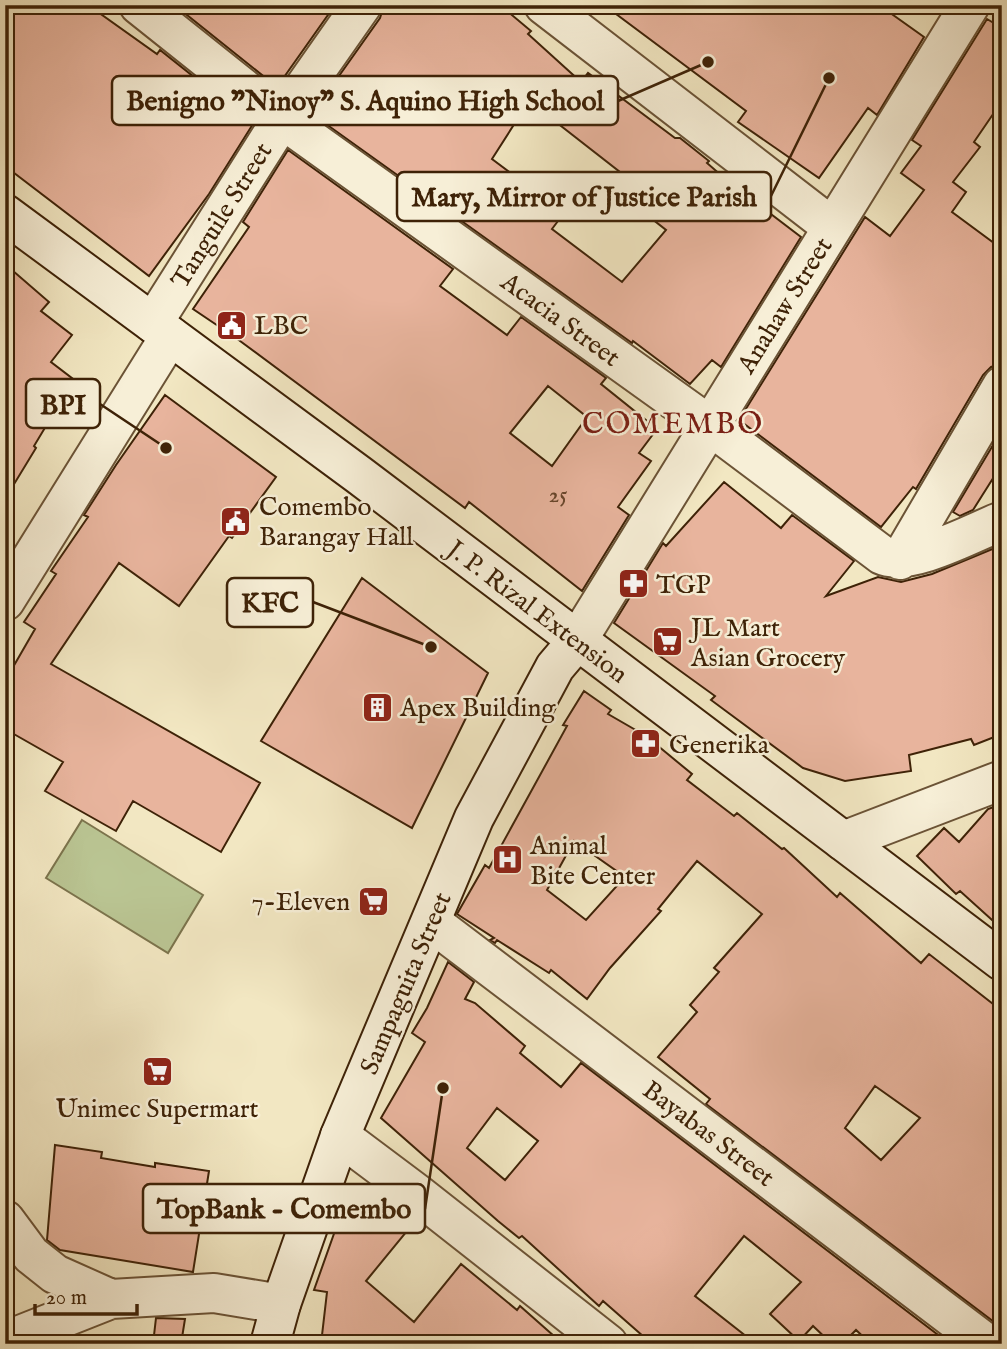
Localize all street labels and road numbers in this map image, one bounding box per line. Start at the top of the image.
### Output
street label: Tanguile Street [164,137,280,295]
street label: Anahaw Street [730,231,840,381]
street label: Acacia Street [493,265,626,375]
street label: J. P. Rizal Extension [438,532,634,691]
street label: Sampaguita Street [353,887,460,1080]
street label: Bayabas Street [636,1074,781,1195]

